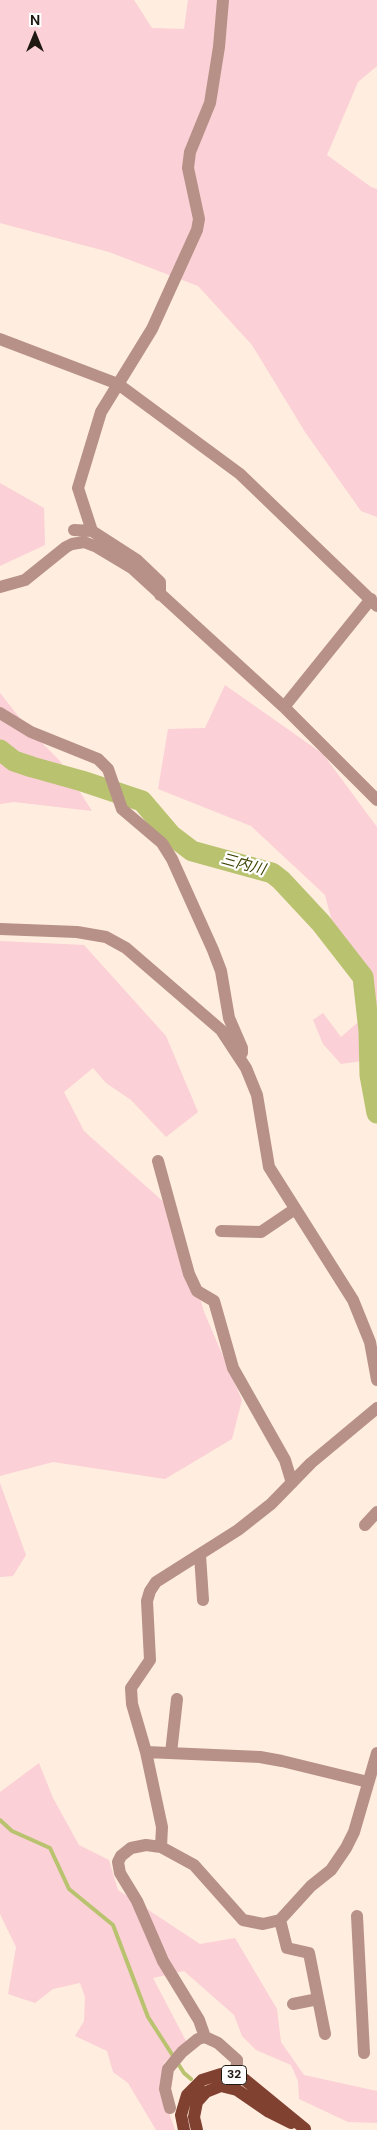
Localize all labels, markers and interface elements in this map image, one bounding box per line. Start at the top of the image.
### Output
north arrow [10,10,60,60]
text: N [30,11,40,29]
water label: 三内川 [219,850,267,880]
road number: 32 [222,2066,246,2084]

